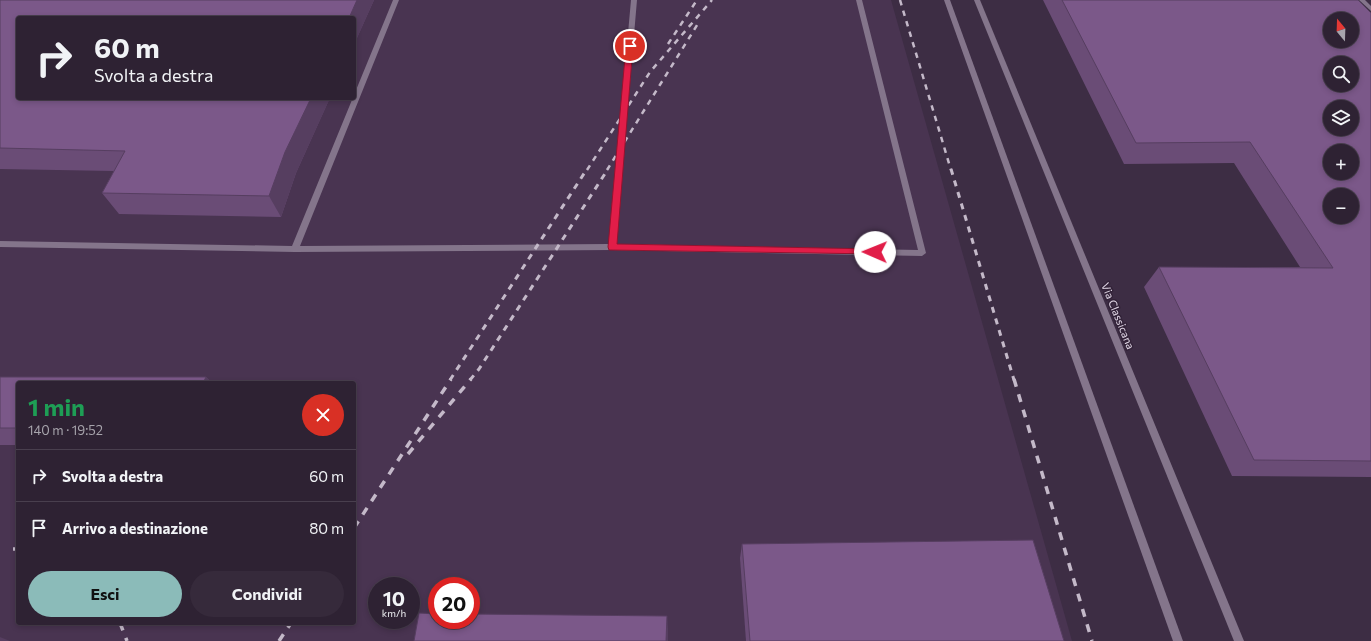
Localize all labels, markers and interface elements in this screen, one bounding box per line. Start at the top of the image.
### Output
north arrow [1323,12,1359,48]
map controls [1323,12,1359,224]
pin [613,29,647,63]
text: 60 m [94,30,160,64]
icon: right [28,32,80,84]
icon: arrive [619,35,641,57]
button: search [1323,56,1359,92]
text: Svolta a destra [94,64,213,86]
button: layers [1323,100,1359,136]
button: + [1323,144,1359,180]
button: − [1323,188,1359,224]
position arrow [854,231,896,273]
street label: Via Classicana [1099,281,1138,351]
text: 1 min [28,392,85,421]
button: close [302,394,344,436]
text: 140 m · 19:52 [28,422,103,438]
icon: right [28,465,50,487]
text: Svolta a destra [62,467,163,485]
text: 60 m [309,467,344,485]
icon: arrive [28,517,50,539]
text: Arrivo a destinazione [62,519,208,537]
text: 80 m [309,519,344,537]
button: Esci [28,571,182,617]
button: Condividi [190,571,344,617]
speed limit sign: 20 [428,577,480,629]
text: 10 [383,586,405,610]
text: km/h [382,607,406,619]

